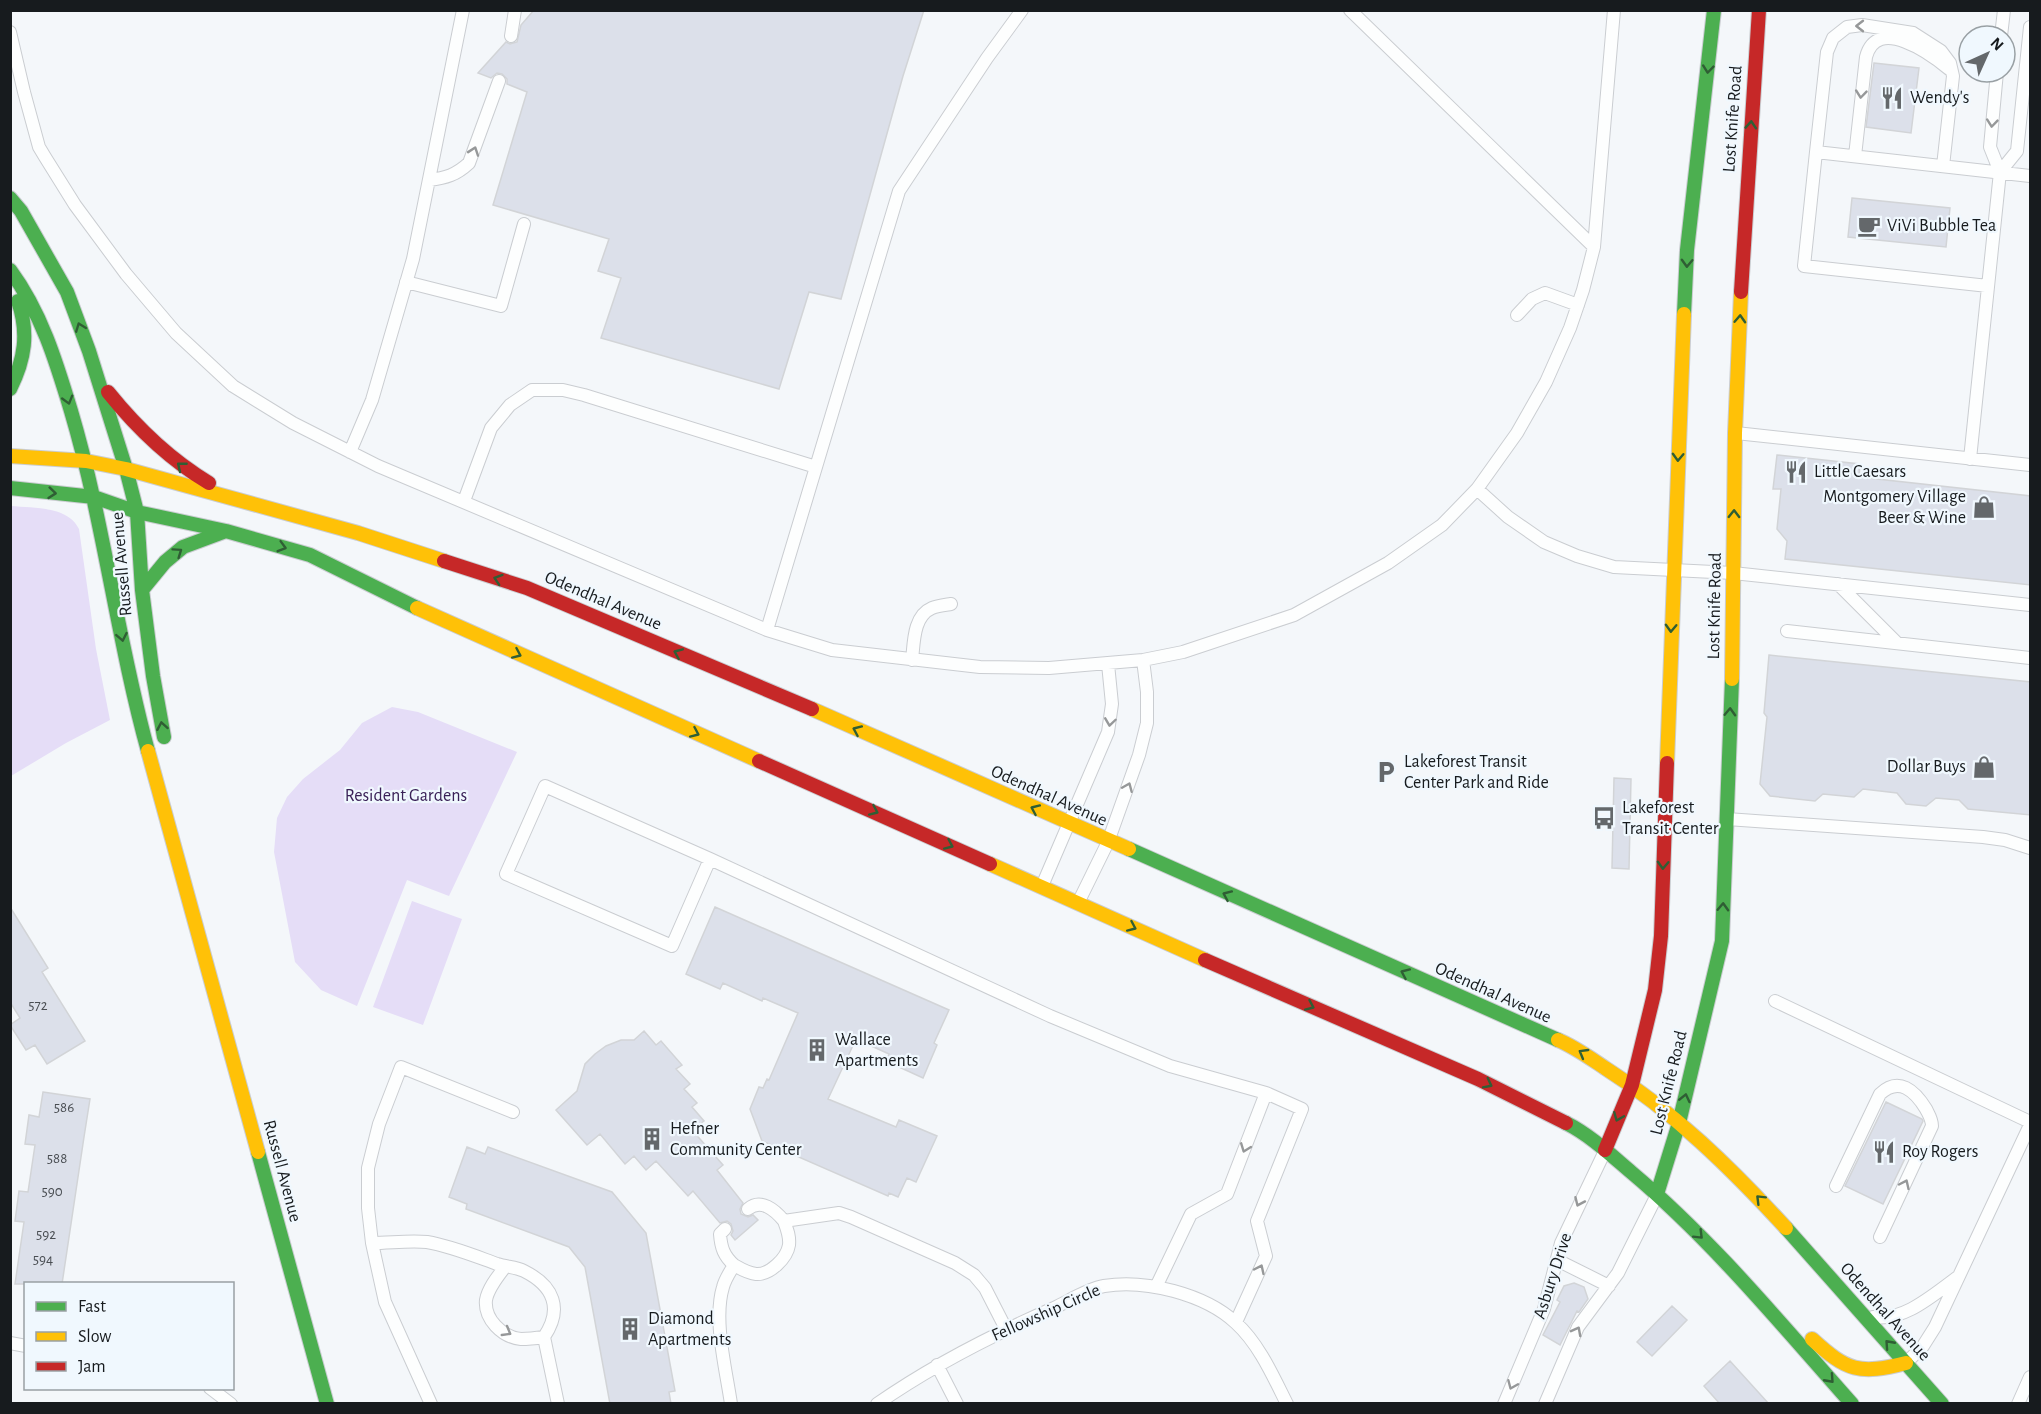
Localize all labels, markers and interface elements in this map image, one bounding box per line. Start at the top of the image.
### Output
one-way arrow [1856,20,1865,32]
north arrow [1957,24,2017,84]
text: N [1987,35,2006,54]
one-way arrow [1702,64,1714,73]
street label: Lost Knife Road [1720,65,1746,173]
restaurant icon: Wendy's [1879,85,1905,111]
one-way arrow [1855,89,1868,98]
place label: Wendy's [1910,89,1970,107]
one-way arrow [1986,119,1999,128]
one-way arrow [1744,120,1757,129]
one-way arrow [466,146,479,157]
cafe icon: ViVi Bubble Tea [1856,213,1882,239]
place label: ViVi Bubble Tea [1887,217,1996,235]
one-way arrow [1680,258,1693,267]
one-way arrow [1734,315,1747,324]
one-way arrow [75,322,88,333]
one-way arrow [61,394,73,404]
one-way arrow [1672,453,1685,462]
restaurant icon: Little Caesars [1783,459,1809,485]
one-way arrow [177,462,188,473]
place label: Little Caesars [1814,463,1906,481]
one-way arrow [48,486,57,499]
place label: Montgomery Village Beer & Wine [1823,488,1966,527]
shop icon: Montgomery Village Beer & Wine [1971,494,1997,520]
one-way arrow [1728,510,1740,519]
street label: Russell Avenue [108,511,136,617]
one-way arrow [276,540,287,552]
one-way arrow [171,548,182,559]
street label: Lost Knife Road [1705,552,1725,660]
street label: Odendhal Avenue [542,568,664,634]
one-way arrow [493,574,504,586]
one-way arrow [1665,624,1678,633]
one-way arrow [114,632,127,642]
one-way arrow [510,647,521,659]
one-way arrow [674,648,685,660]
one-way arrow [1724,707,1737,716]
one-way arrow [1104,717,1116,727]
one-way arrow [156,721,169,731]
one-way arrow [689,725,700,737]
one-way arrow [853,725,864,737]
place label: Lakeforest Transit Center Park and Ride [1404,753,1549,792]
shop icon: Dollar Buys [1971,754,1997,780]
place label: Dollar Buys [1887,758,1966,776]
parking icon: Lakeforest Transit Center Park and Ride [1373,759,1399,785]
street label: Odendhal Avenue [988,762,1110,830]
one-way arrow [1121,783,1133,794]
park label: Resident Gardens [345,787,467,805]
place label: Lakeforest Transit Center [1622,799,1719,838]
one-way arrow [867,804,878,816]
one-way arrow [1031,805,1042,817]
bus stop icon: Lakeforest Transit Center [1591,805,1617,831]
one-way arrow [942,837,953,849]
one-way arrow [1657,860,1670,869]
one-way arrow [1222,890,1233,902]
one-way arrow [1717,902,1729,911]
one-way arrow [1125,920,1136,932]
street label: Odendhal Avenue [1432,959,1554,1027]
one-way arrow [1400,969,1411,981]
house number: 572 [28,998,48,1013]
one-way arrow [1304,998,1315,1010]
street label: Lost Knife Road [1647,1029,1691,1137]
place label: Wallace Apartments [835,1031,918,1070]
building icon: Wallace Apartments [804,1037,830,1063]
one-way arrow [1579,1048,1589,1060]
one-way arrow [1482,1077,1492,1088]
one-way arrow [1678,1093,1691,1103]
house number: 586 [54,1100,74,1115]
one-way arrow [1613,1111,1625,1122]
street label: Russell Avenue [260,1118,304,1224]
place label: Hefner Community Center [670,1120,802,1159]
building icon: Hefner Community Center [639,1126,665,1152]
restaurant icon: Roy Rogers [1871,1139,1897,1165]
one-way arrow [1240,1142,1252,1153]
place label: Roy Rogers [1902,1143,1978,1161]
house number: 588 [47,1151,67,1166]
one-way arrow [1897,1179,1909,1190]
house number: 590 [41,1184,63,1199]
one-way arrow [1756,1195,1767,1206]
one-way arrow [1575,1196,1587,1207]
house number: 592 [36,1227,56,1242]
one-way arrow [1692,1228,1702,1239]
street label: Asbury Drive [1531,1231,1575,1321]
house number: 594 [33,1252,53,1267]
street label: Odendhal Avenue [1836,1259,1934,1365]
one-way arrow [1253,1265,1265,1276]
street label: Fellowship Circle [989,1281,1103,1345]
legend [24,1282,234,1390]
text: Fast [78,1298,106,1316]
place label: Diamond Apartments [648,1310,731,1349]
building icon: Diamond Apartments [617,1316,643,1342]
one-way arrow [501,1325,511,1336]
one-way arrow [1570,1327,1581,1337]
text: Slow [78,1328,111,1346]
one-way arrow [1885,1341,1896,1351]
text: Jam [78,1358,106,1376]
one-way arrow [1823,1372,1834,1383]
one-way arrow [1507,1378,1519,1389]

